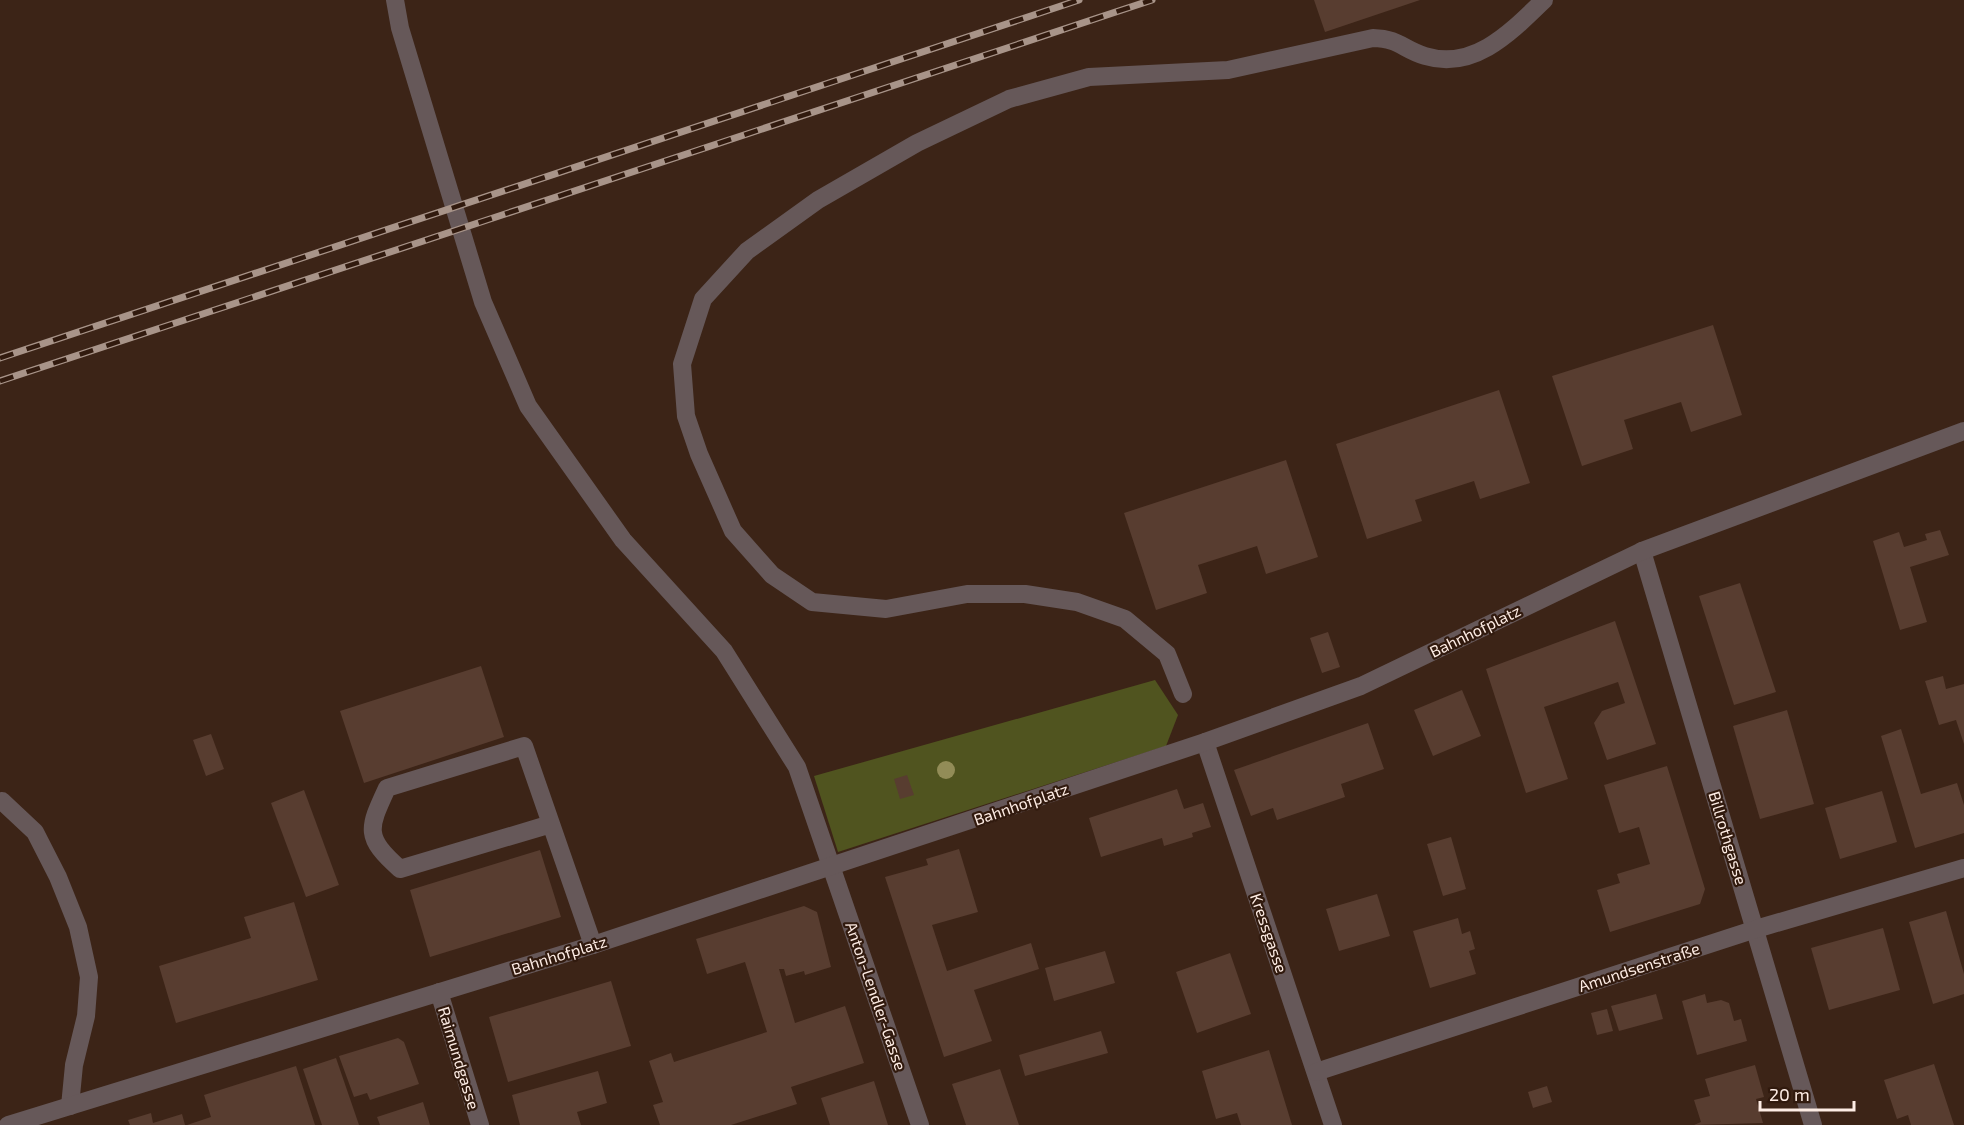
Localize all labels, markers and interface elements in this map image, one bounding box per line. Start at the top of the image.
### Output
street label: Bahnhofplatz [1426,600,1523,661]
street label: Bahnhofplatz [971,778,1071,829]
street label: Billrothgasse [1705,789,1752,887]
street label: Kressgasse [1247,891,1292,975]
street label: Anton-Lendler-Gasse [842,919,911,1073]
street label: Bahnhofplatz [509,931,609,978]
street label: Amundsenstraße [1576,938,1702,995]
street label: Raimundgasse [435,1004,484,1112]
scale bar [1760,1074,1854,1112]
text: 20 m [1769,1083,1810,1105]

